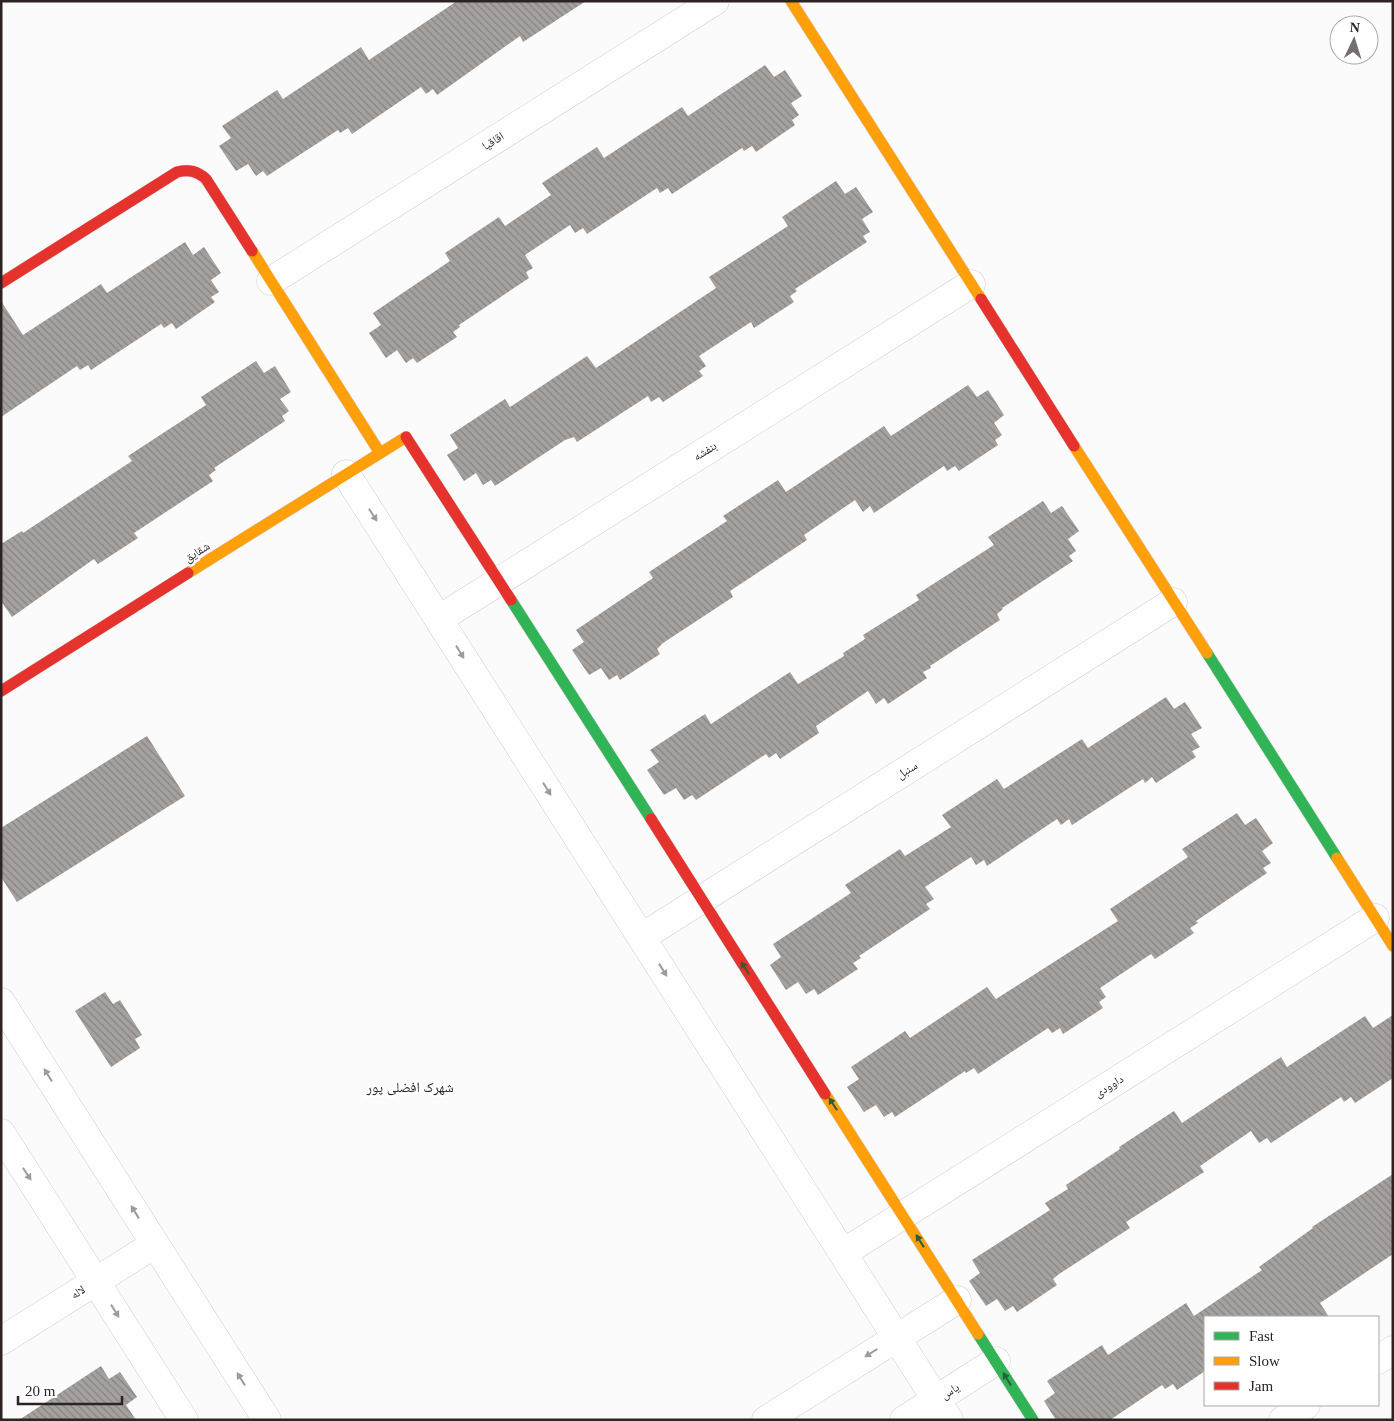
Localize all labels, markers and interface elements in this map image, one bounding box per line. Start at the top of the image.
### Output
north arrow [1329,15,1379,65]
text: N [1349,20,1360,35]
street label: اقاقیا [479,129,507,153]
street label: بنفشه [691,438,719,464]
one-way arrow [368,508,377,522]
street label: شقایق [182,539,213,565]
one-way arrow [456,645,465,658]
street label: سنبل [894,758,920,782]
one-way arrow [543,782,552,795]
one-way arrow [740,961,750,974]
one-way arrow [658,964,668,977]
one-way arrow [43,1068,52,1082]
street label: داوودی [1092,1072,1126,1100]
district label: شهرک افضلی ‌پور [365,1080,454,1096]
one-way arrow [828,1098,837,1111]
one-way arrow [23,1168,32,1181]
one-way arrow [130,1205,140,1219]
one-way arrow [915,1235,925,1248]
street label: لاله [68,1282,88,1302]
one-way arrow [110,1305,119,1318]
legend [1204,1316,1379,1406]
text: Fast [1249,1328,1275,1344]
one-way arrow [865,1349,878,1358]
text: Slow [1249,1353,1280,1369]
one-way arrow [236,1372,246,1385]
one-way arrow [1003,1372,1012,1385]
scale bar [18,1374,121,1406]
text: Jam [1249,1378,1273,1394]
street label: یاس [938,1380,962,1402]
text: 20 m [25,1383,56,1399]

